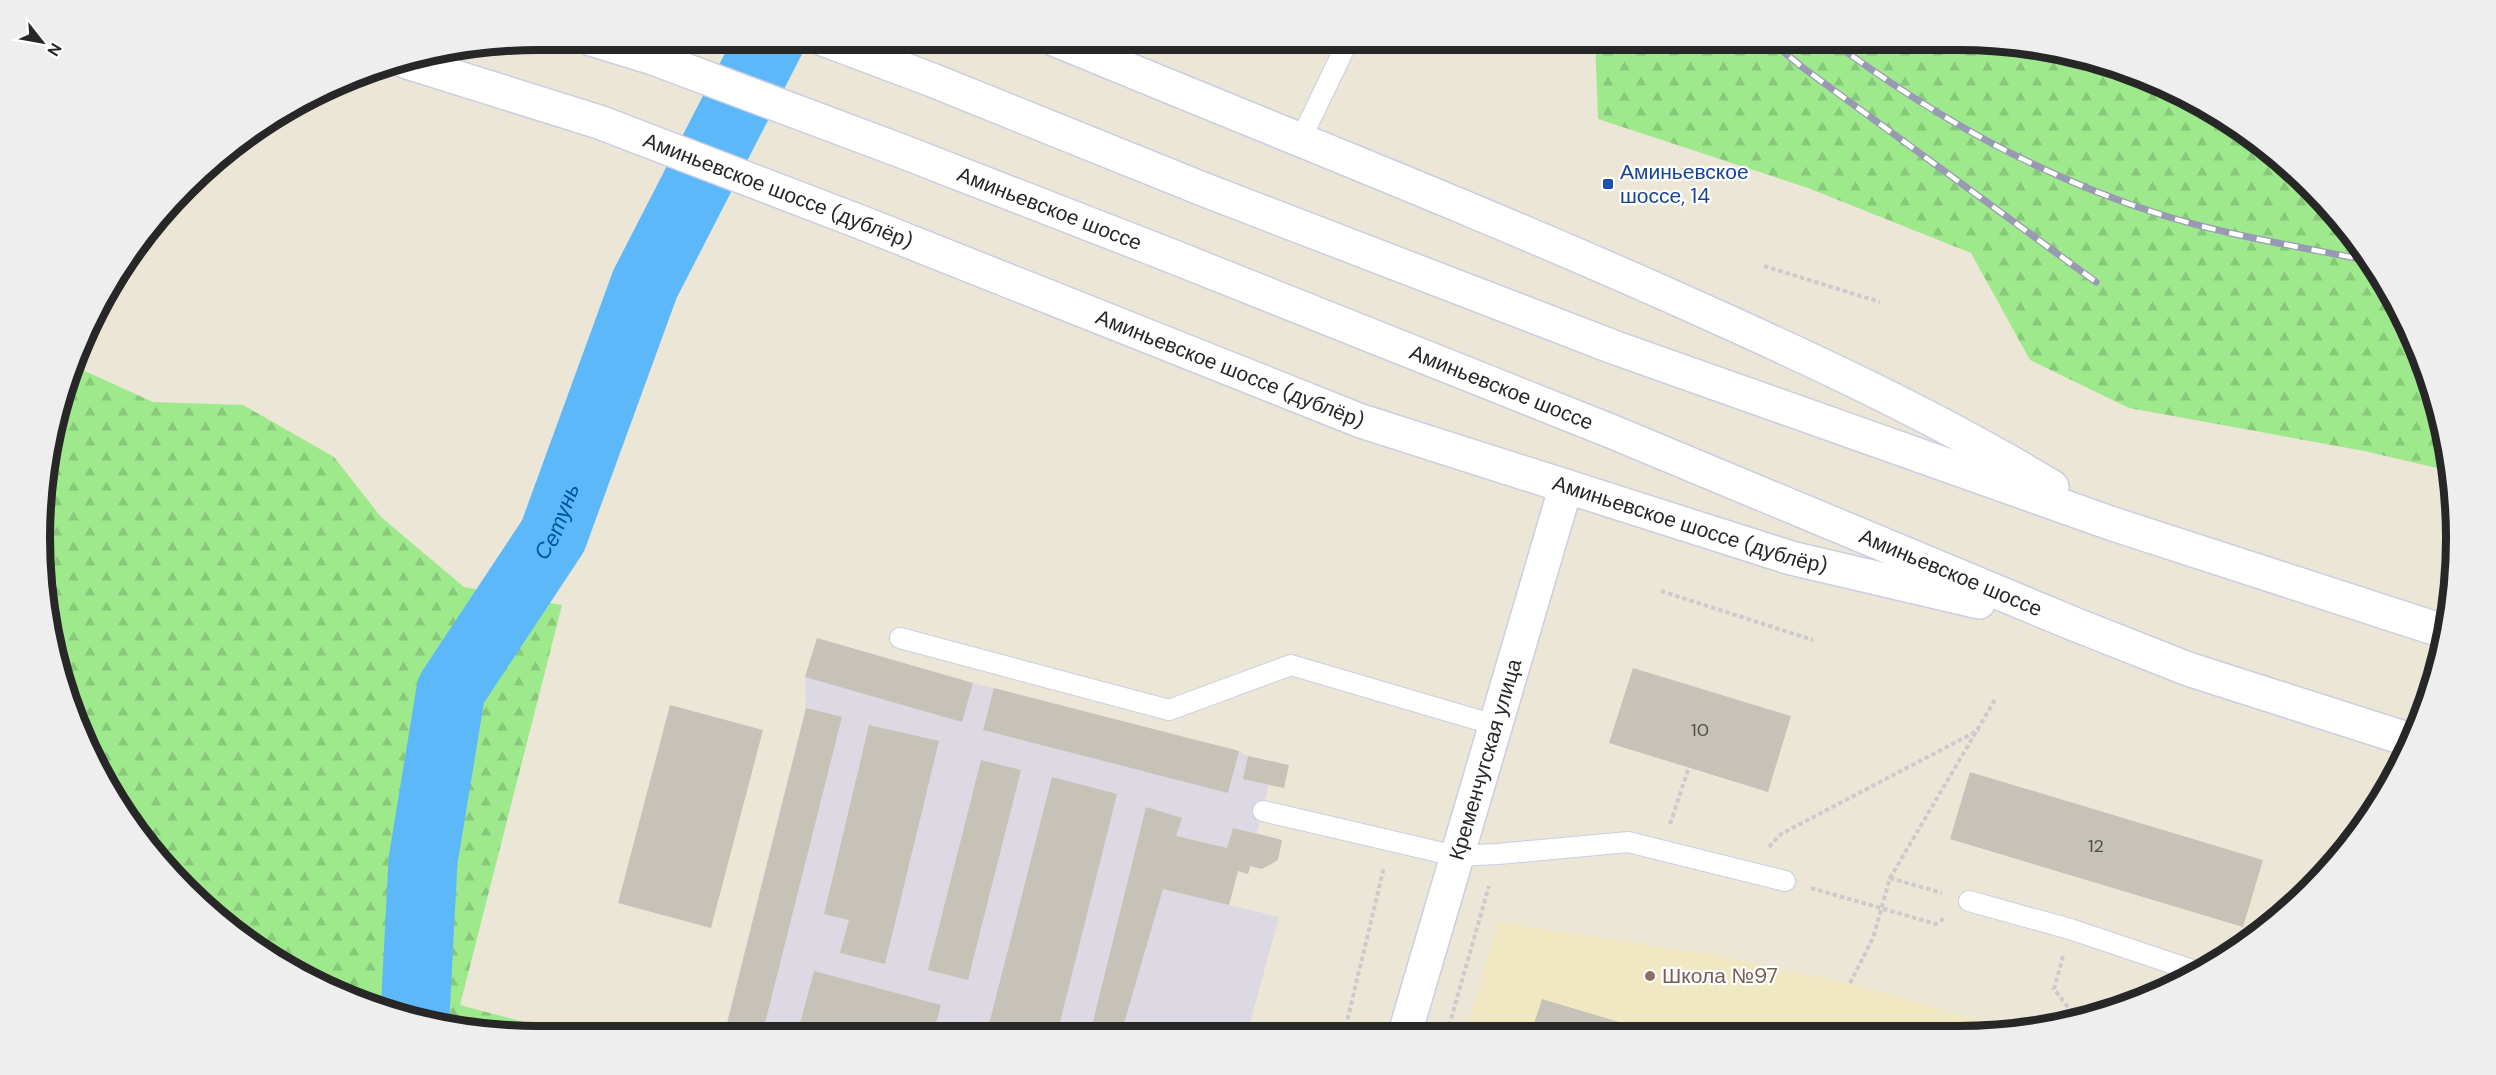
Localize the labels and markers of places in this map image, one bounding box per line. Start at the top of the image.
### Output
place label: Аминьевское шоссе, 14 [1620,158,1749,210]
marker: Аминьевское шоссе, 14 [1601,177,1615,191]
place label: Школа №97 [1662,962,1778,990]
marker: Школа №97 [1643,969,1657,983]

